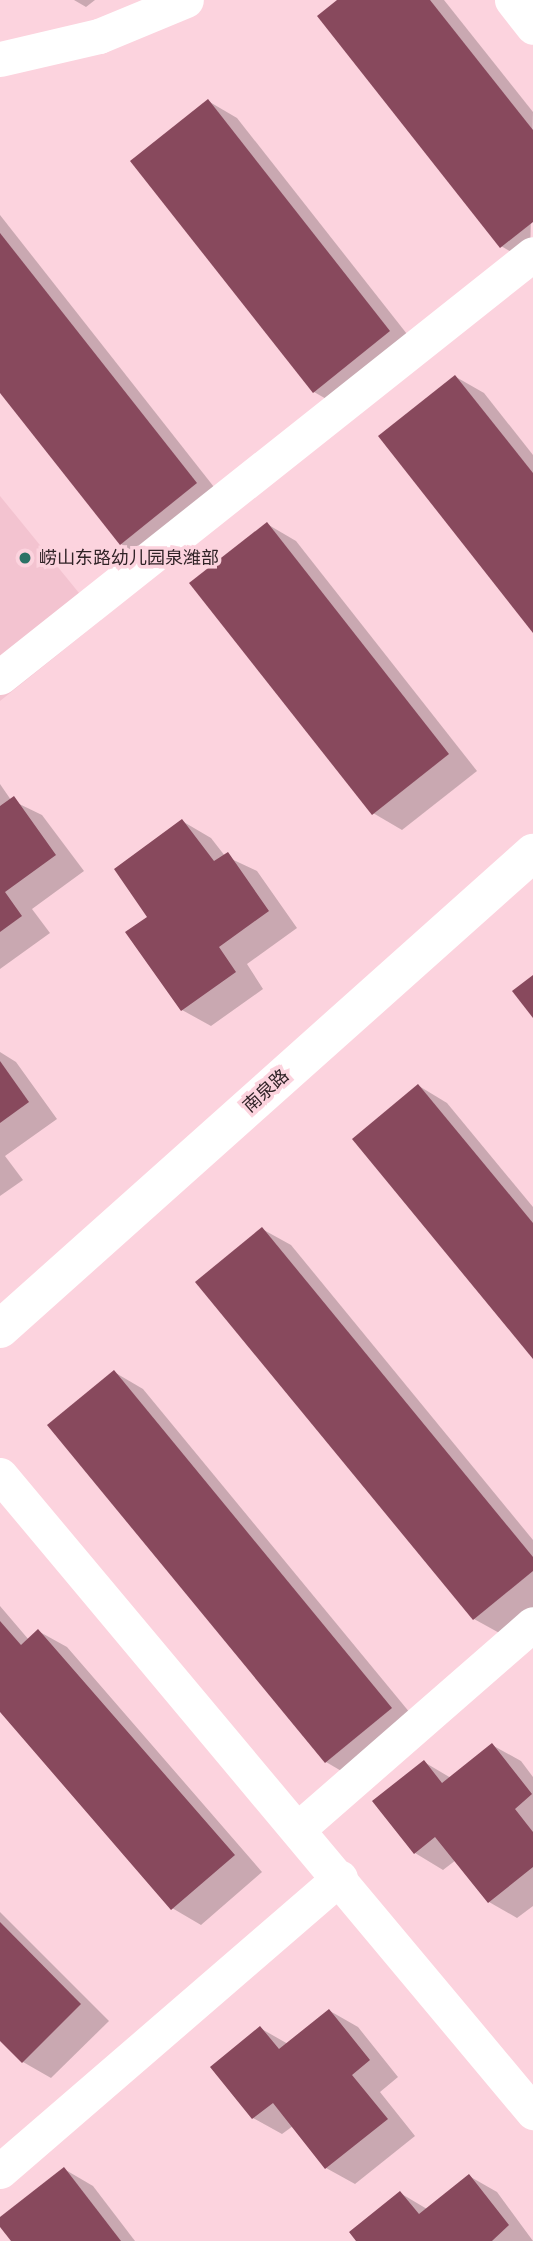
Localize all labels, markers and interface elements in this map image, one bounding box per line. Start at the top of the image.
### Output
place label: 崂山东路幼儿园泉潍部 [39,547,219,569]
marker: 崂山东路幼儿园泉潍部 [17,550,33,566]
street label: 南泉路 [239,1065,293,1117]

